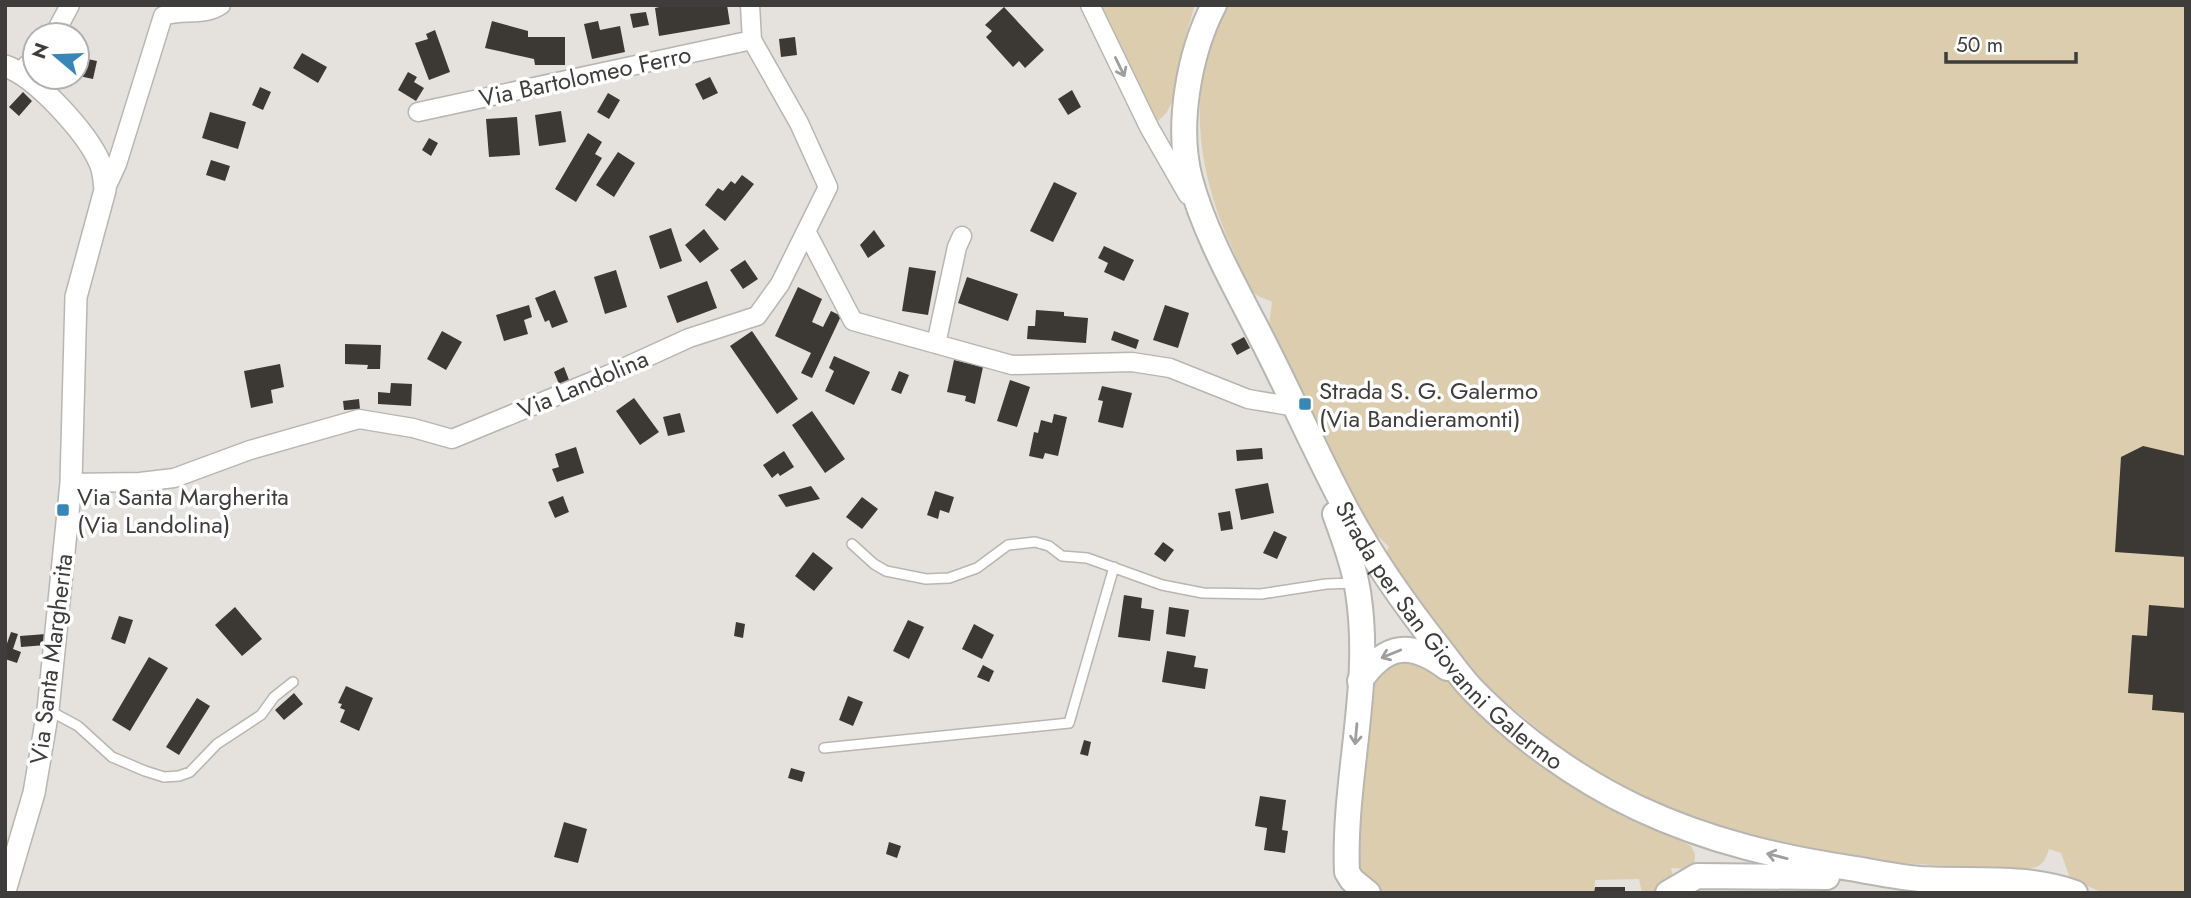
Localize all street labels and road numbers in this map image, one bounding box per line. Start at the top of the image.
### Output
street label: Via Bartolomeo Ferro [476,36,694,116]
street label: Via Landolina [512,341,654,427]
street label: Strada per San Giovanni Galermo [1327,494,1571,778]
street label: Via Santa Margherita [21,552,81,766]

